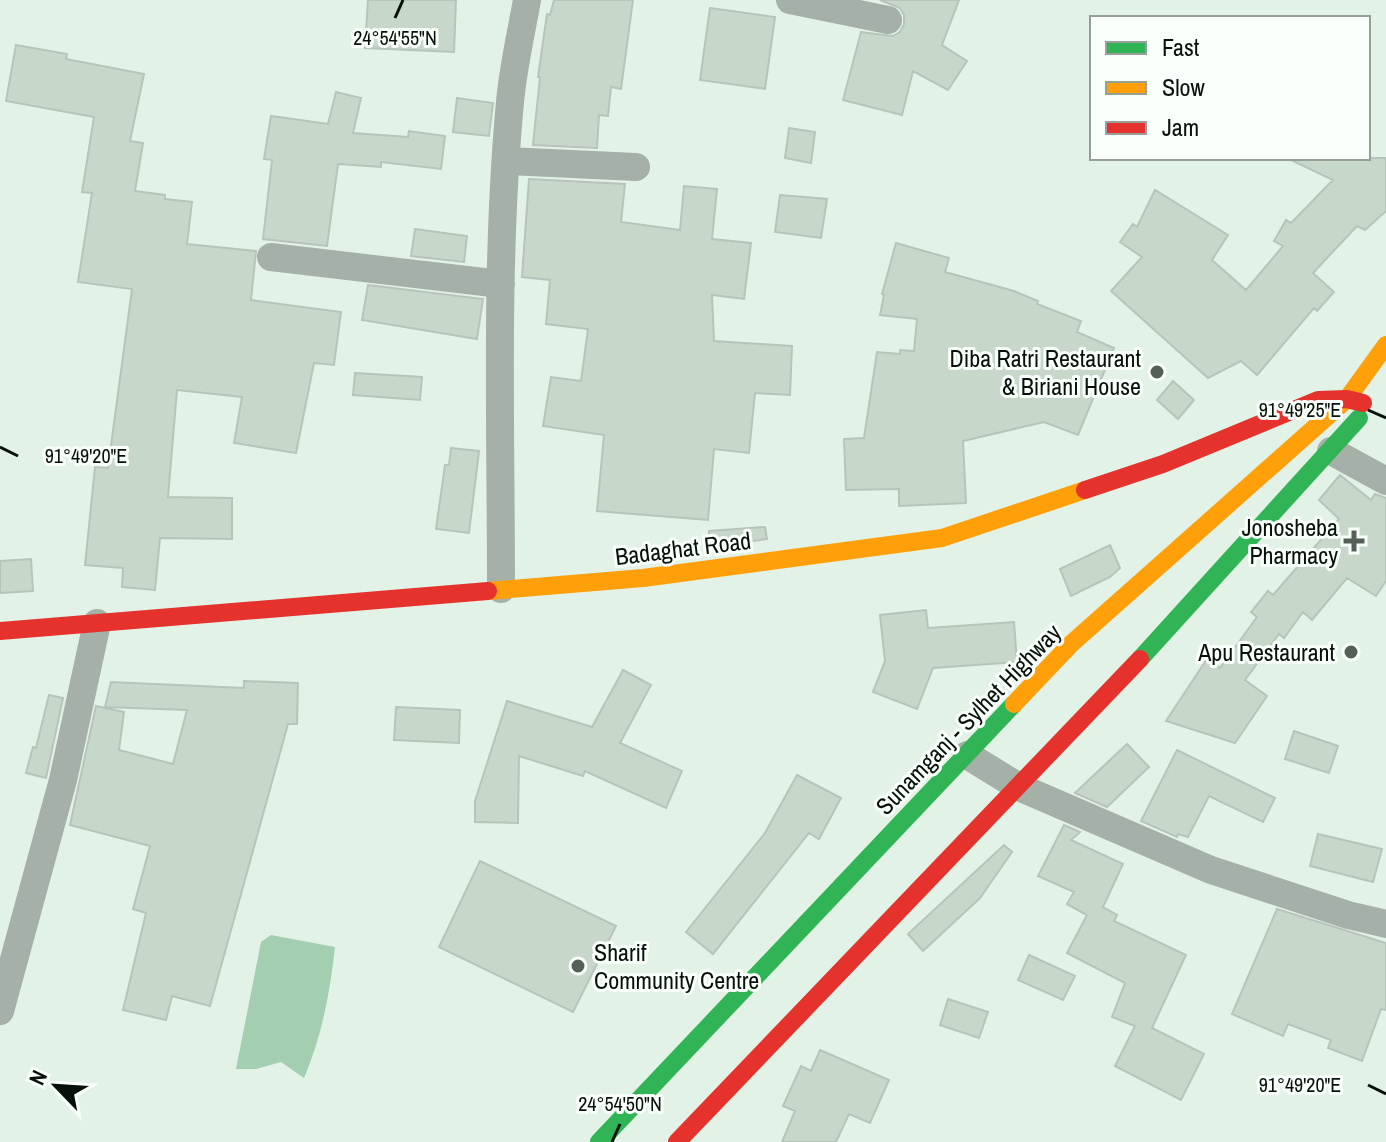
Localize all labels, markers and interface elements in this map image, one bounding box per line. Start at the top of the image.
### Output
legend [1090,16,1370,160]
text: 24°54'55"N [353,24,437,51]
text: Fast [1162,31,1200,63]
text: Slow [1162,71,1205,103]
text: Jam [1162,111,1199,143]
place label: Diba Ratri Restaurant & Biriani House [950,342,1142,402]
marker: Diba Ratri Restaurant & Biriani House [1148,363,1166,381]
text: 91°49'25"E [1259,396,1341,423]
text: 91°49'20"E [45,442,127,469]
place label: Jonosheba Pharmacy [1242,511,1338,571]
street label: Badaghat Road [613,524,753,572]
marker: Jonosheba Pharmacy [1345,532,1363,550]
street label: Sunamganj - Sylhet Highway [868,616,1068,821]
place label: Apu Restaurant [1197,636,1336,668]
marker: Apu Restaurant [1342,643,1360,661]
place label: Sharif Community Centre [594,936,759,996]
marker: Sharif Community Centre [569,957,587,975]
north arrow [16,1046,96,1126]
text: N [22,1065,54,1090]
text: 91°49'20"E [1259,1071,1341,1098]
text: 24°54'50"N [578,1090,662,1117]

